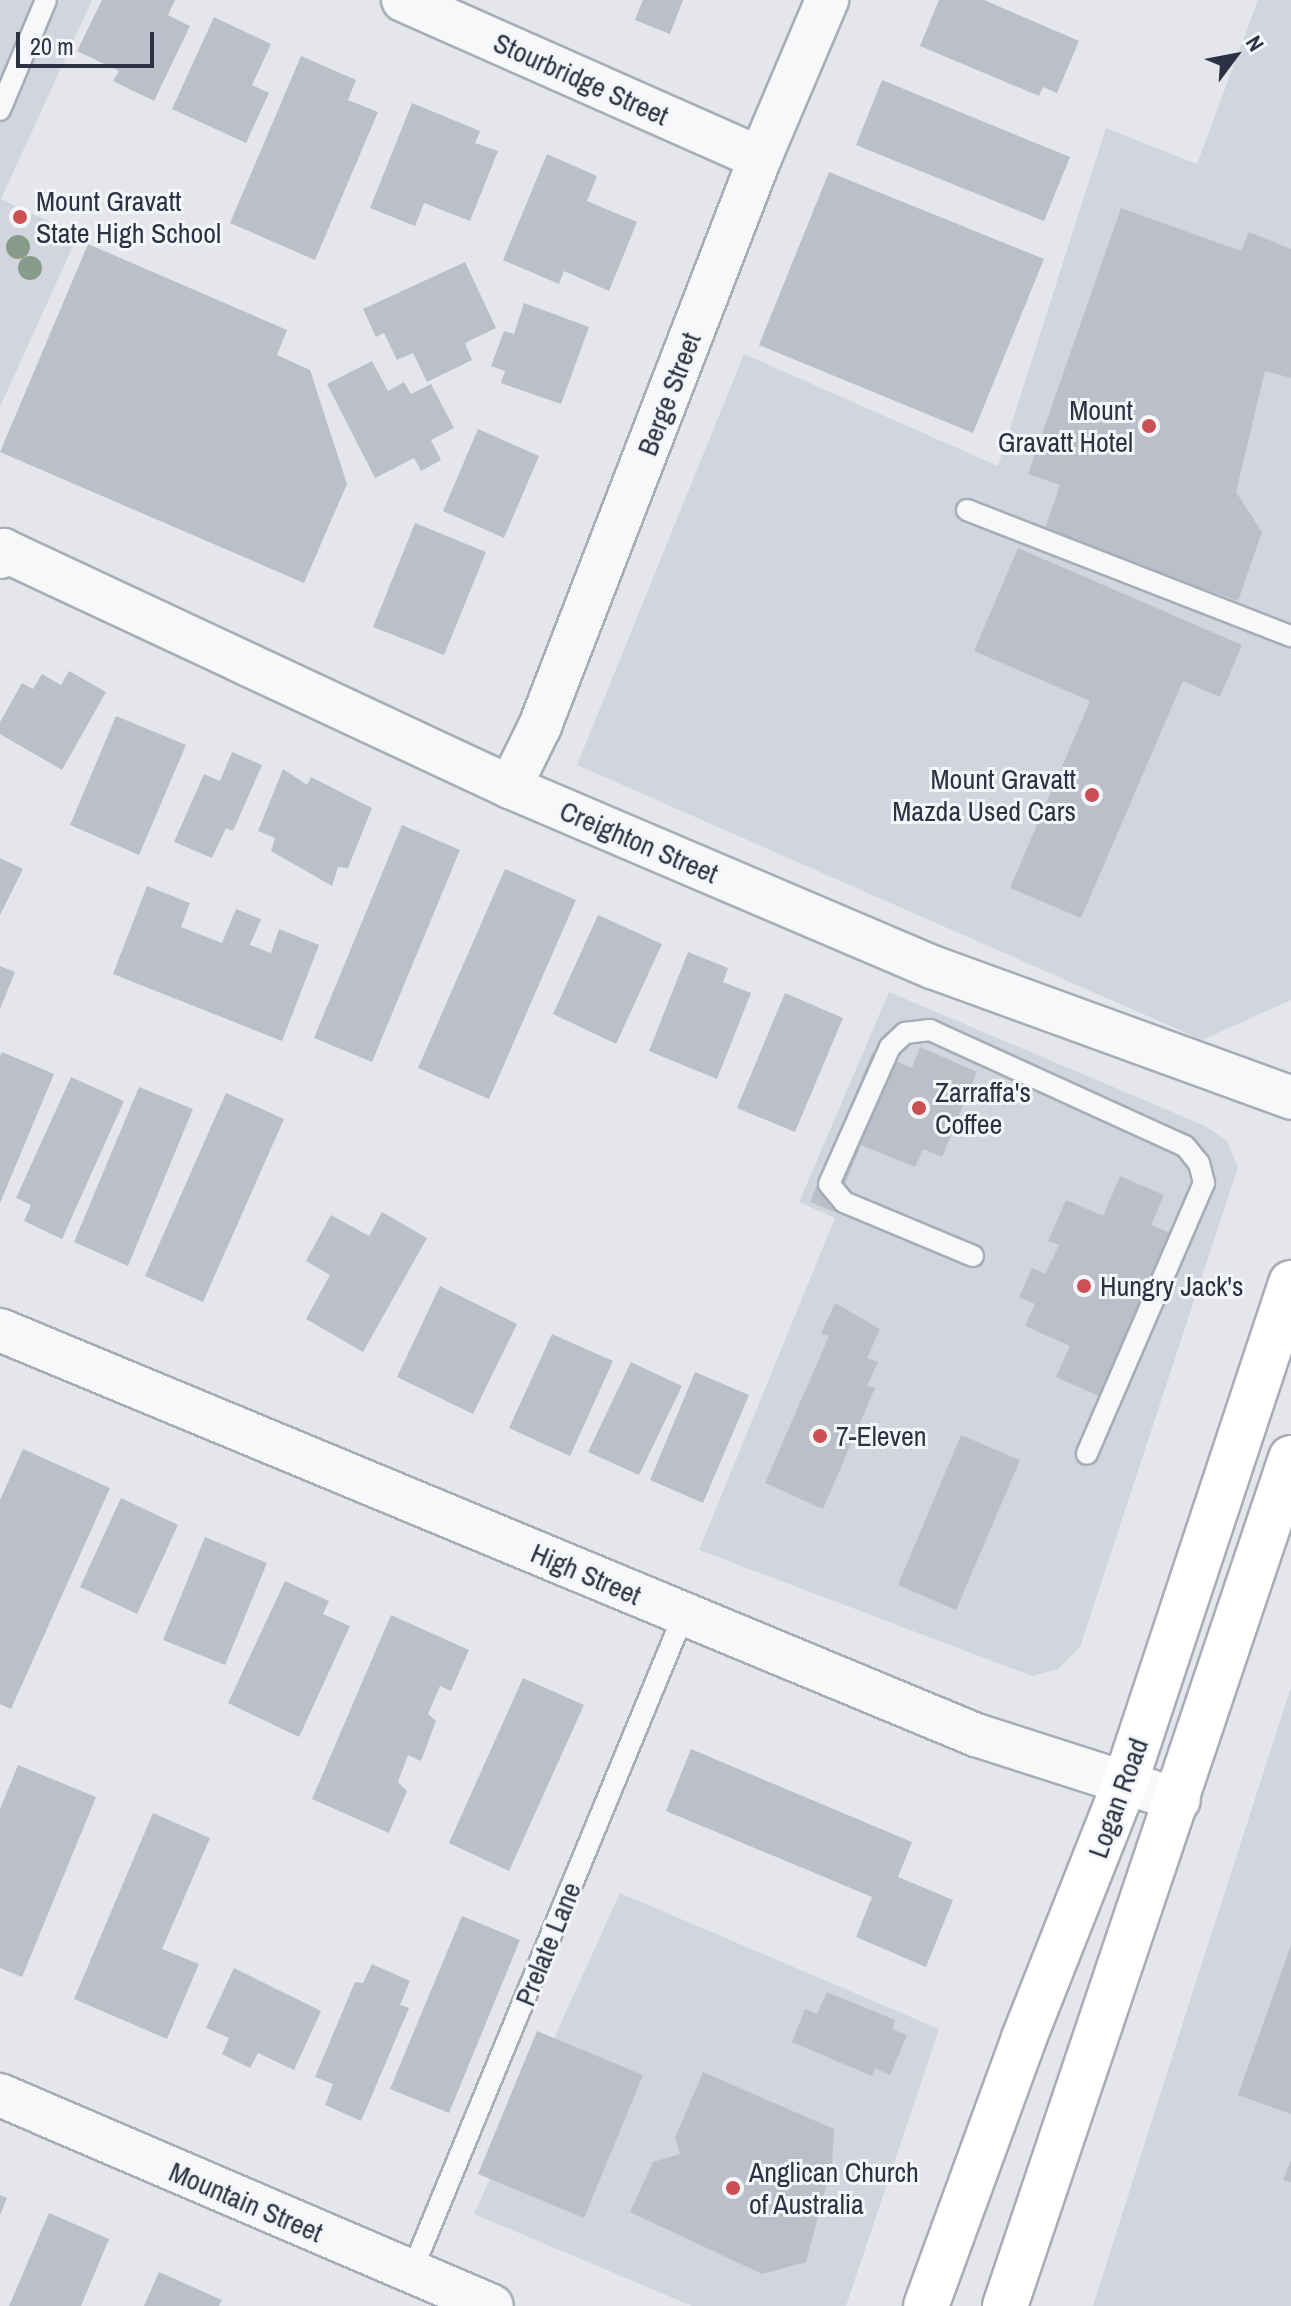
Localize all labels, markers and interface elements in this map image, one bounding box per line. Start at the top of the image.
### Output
scale bar [20,16,158,66]
north arrow [1195,16,1275,96]
street label: Stourbridge Street [488,25,674,133]
text: 20 m [30,30,74,62]
text: N [1239,30,1272,57]
place label: Mount Gravatt State High School [36,184,221,250]
marker: Mount Gravatt State High School [11,208,29,226]
street label: Berge Street [630,328,708,460]
place label: Mount Gravatt Hotel [998,393,1133,459]
marker: Mount Gravatt Hotel [1140,417,1158,435]
place label: Mount Gravatt Mazda Used Cars [892,762,1076,828]
marker: Mount Gravatt Mazda Used Cars [1083,786,1101,804]
street label: Creighton Street [555,794,723,890]
place label: Zarraffa's Coffee [935,1075,1031,1141]
marker: Zarraffa's Coffee [910,1099,928,1117]
place label: Hungry Jack's [1100,1269,1243,1303]
marker: Hungry Jack's [1075,1277,1093,1295]
place label: 7-Eleven [836,1419,927,1453]
marker: 7-Eleven [811,1427,829,1445]
street label: High Street [526,1536,646,1612]
street label: Logan Road [1081,1733,1155,1863]
street label: Prelate Lane [508,1877,588,2011]
street label: Mountain Street [164,2155,328,2249]
place label: Anglican Church of Australia [749,2155,919,2221]
marker: Anglican Church of Australia [724,2179,742,2197]

